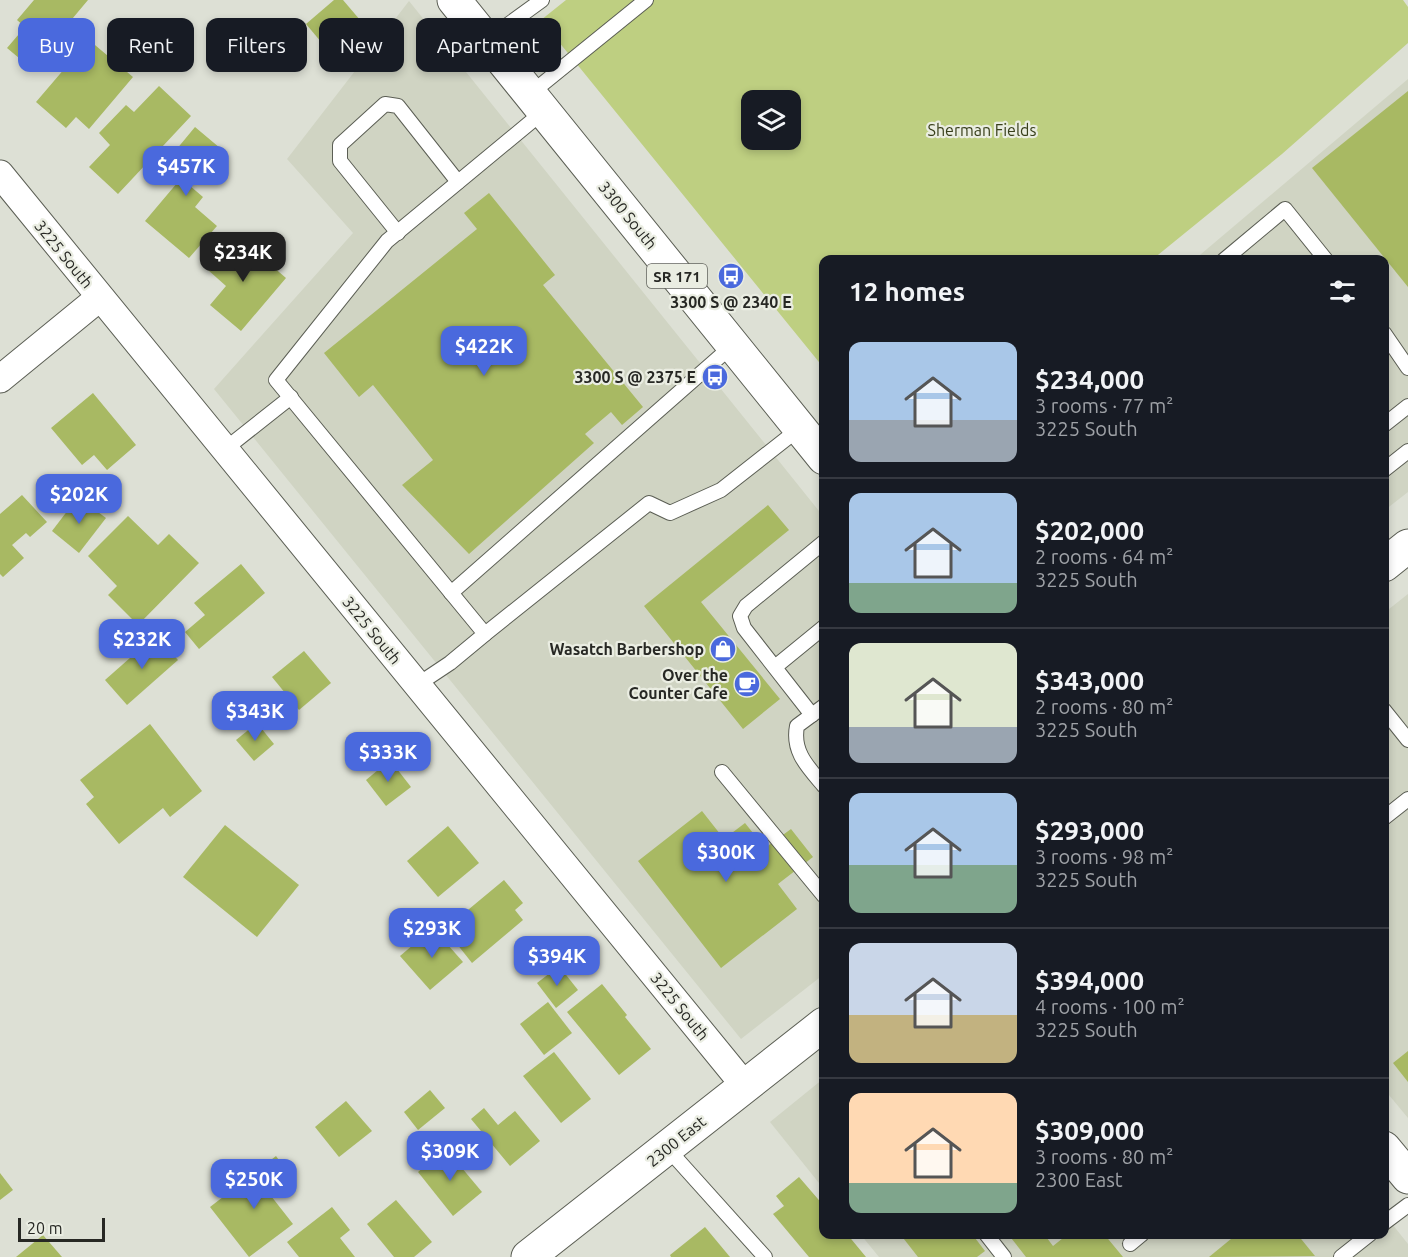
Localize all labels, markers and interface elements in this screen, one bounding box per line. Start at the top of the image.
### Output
chip: Buy [18,18,95,72]
chip: Rent [107,18,194,72]
chip: Filters [206,18,307,72]
chip: New [319,18,404,72]
chip: Apartment [416,18,561,72]
map controls [741,90,801,150]
button: layers [741,90,801,150]
park label: Sherman Fields [928,121,1036,139]
pin: $457K [144,146,228,197]
text: $457K [157,154,215,177]
street label: 3300 South [595,177,661,253]
street label: 3225 South [31,216,97,292]
pin: $234K [201,232,285,283]
text: $234K [214,240,272,263]
bus stop icon: 3300 S @ 2340 E [716,261,746,291]
road number: SR 171 [647,264,707,288]
icon: filters [1326,275,1359,308]
text: 12 homes [849,277,965,306]
place label: 3300 S @ 2340 E [670,293,792,311]
pin: $422K [442,326,526,377]
text: $422K [455,334,513,357]
bus stop icon: 3300 S @ 2375 E [700,362,730,392]
text: $234,000 [1035,365,1144,394]
icon: home [897,366,969,438]
place label: 3300 S @ 2375 E [575,368,696,386]
text: 3 rooms · 77 m² [1035,394,1173,417]
text: 3225 South [1035,417,1138,440]
pin: $202K [37,474,121,525]
text: $202K [50,482,108,505]
text: $202,000 [1035,516,1144,545]
icon: home [897,517,969,589]
text: 2 rooms · 64 m² [1035,545,1173,568]
text: 3225 South [1035,568,1138,591]
street label: 3225 South [339,592,405,668]
pin: $232K [100,619,184,670]
text: $232K [113,627,171,650]
shop icon: Wasatch Barbershop [708,634,738,664]
place label: Wasatch Barbershop [549,640,704,658]
place label: Over the Counter Cafe [629,666,728,702]
text: $343,000 [1035,666,1144,695]
icon: home [897,667,969,739]
cafe icon: Over the Counter Cafe [732,669,762,699]
pin: $343K [213,691,297,742]
text: 2 rooms · 80 m² [1035,695,1173,718]
text: $343K [226,699,284,722]
text: 3225 South [1035,718,1138,741]
pin: $333K [346,732,430,783]
text: $333K [359,740,417,763]
text: $293,000 [1035,816,1144,845]
icon: home [897,817,969,889]
pin: $300K [684,832,768,883]
text: $300K [697,840,755,863]
text: 3 rooms · 98 m² [1035,845,1173,868]
text: 3225 South [1035,868,1138,891]
pin: $293K [390,908,474,959]
text: $293K [403,916,461,939]
pin: $394K [515,936,599,987]
text: $394K [528,944,586,967]
text: $394,000 [1035,966,1144,995]
icon: home [897,967,969,1039]
street label: 3225 South [647,968,713,1044]
text: 4 rooms · 100 m² [1035,995,1185,1018]
text: 3225 South [1035,1018,1138,1041]
street label: 2300 East [643,1111,709,1170]
text: $309,000 [1035,1116,1144,1145]
icon: home [897,1117,969,1189]
pin: $309K [408,1131,492,1182]
text: $309K [421,1139,479,1162]
text: 3 rooms · 80 m² [1035,1145,1173,1168]
pin: $250K [212,1159,296,1210]
text: $250K [225,1167,283,1190]
text: 2300 East [1035,1168,1123,1191]
scale bar [18,1215,105,1242]
text: 20 m [27,1219,63,1237]

